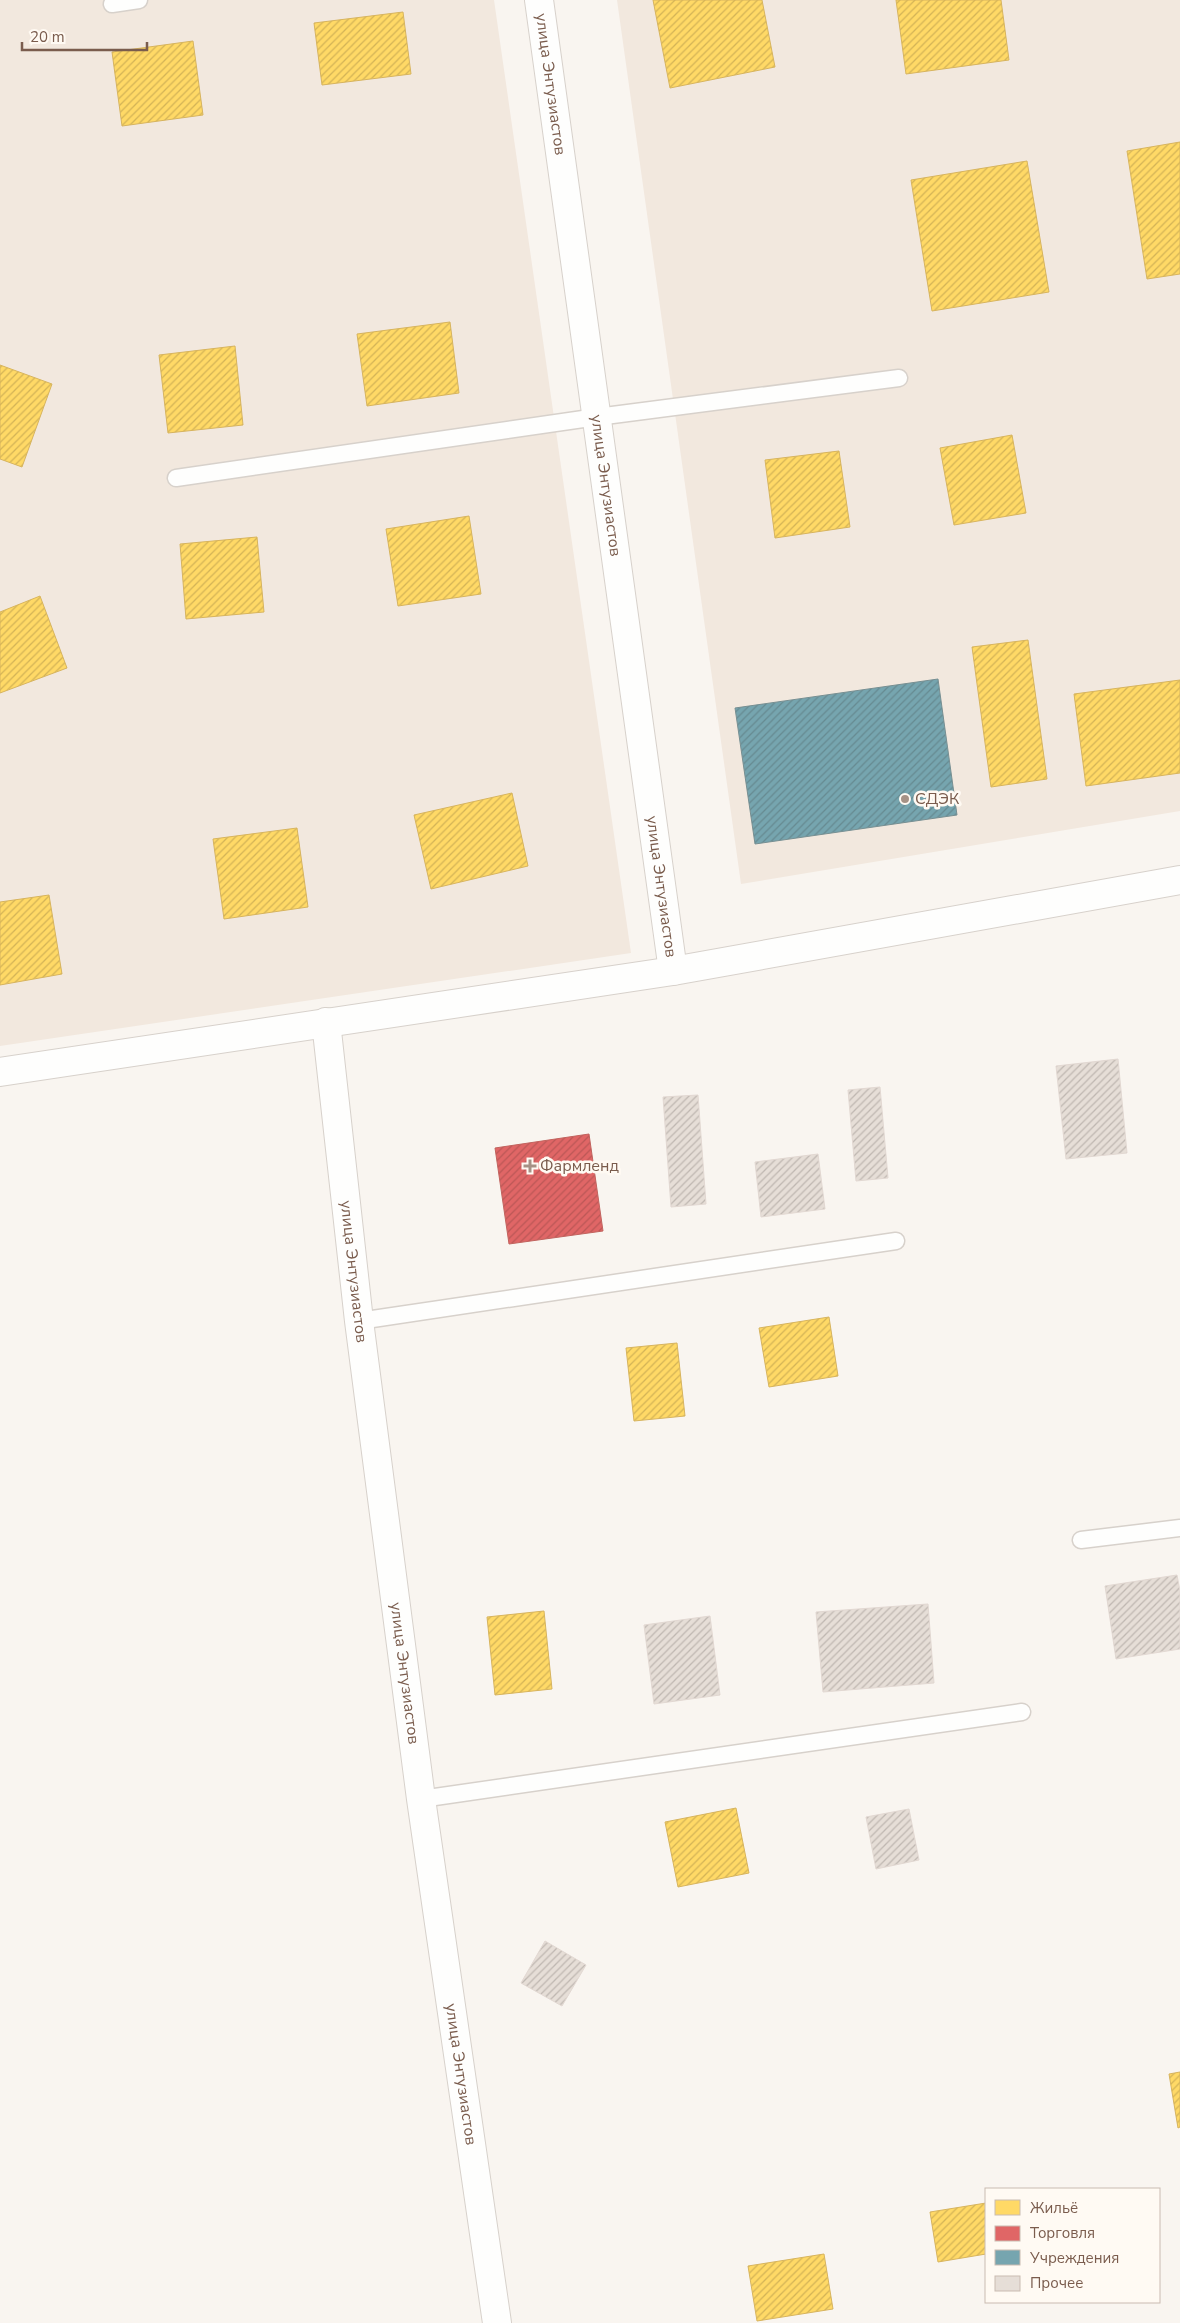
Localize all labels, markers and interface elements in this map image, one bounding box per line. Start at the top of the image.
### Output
street label: улица Энтузиастов [530,12,571,157]
scale bar [22,20,148,52]
text: 20 m [30,27,65,47]
street label: улица Энтузиастов [585,413,627,558]
place label: СДЭК [915,788,960,810]
marker: СДЭК [899,793,911,805]
street label: улица Энтузиастов [641,814,682,959]
place label: Фармленд [540,1155,619,1177]
marker: Фармленд [524,1160,536,1172]
street label: улица Энтузиастов [335,1199,373,1344]
street label: улица Энтузиастов [385,1601,425,1746]
street label: улица Энтузиастов [440,2002,482,2147]
legend [985,2188,1160,2303]
text: Жильё [1030,2198,1078,2218]
text: Торговля [1030,2223,1095,2243]
text: Учреждения [1029,2248,1119,2268]
text: Прочее [1030,2273,1083,2293]

